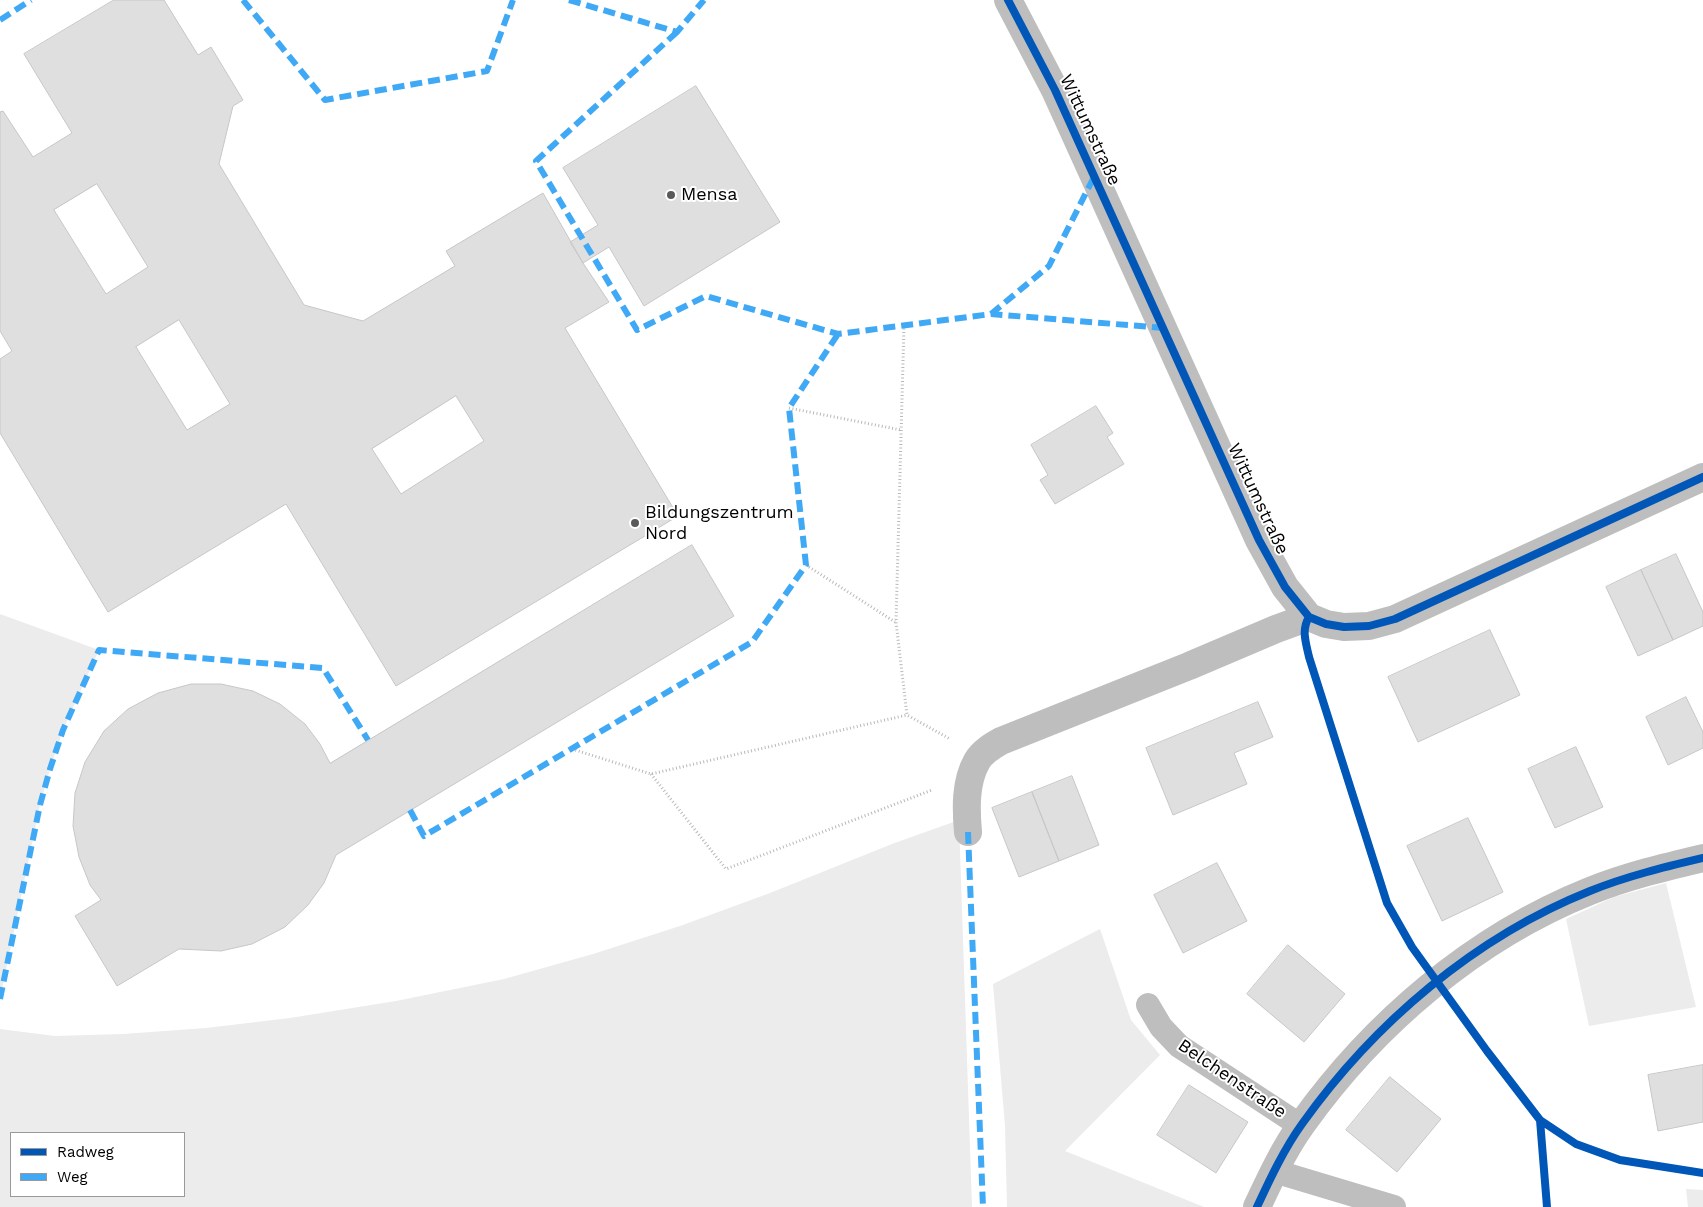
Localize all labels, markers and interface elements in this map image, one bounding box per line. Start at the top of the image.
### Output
street label: Wittumstraße [1055,71,1125,189]
place label: Mensa [681,184,737,206]
marker: Mensa [665,189,677,201]
street label: Wittumstraße [1223,440,1293,558]
place label: Bildungszentrum Nord [645,502,794,544]
marker: Bildungszentrum Nord [629,517,641,529]
street label: Belchenstraße [1174,1035,1290,1123]
legend [10,1132,185,1197]
text: Radweg [57,1143,114,1161]
text: Weg [57,1168,88,1186]

